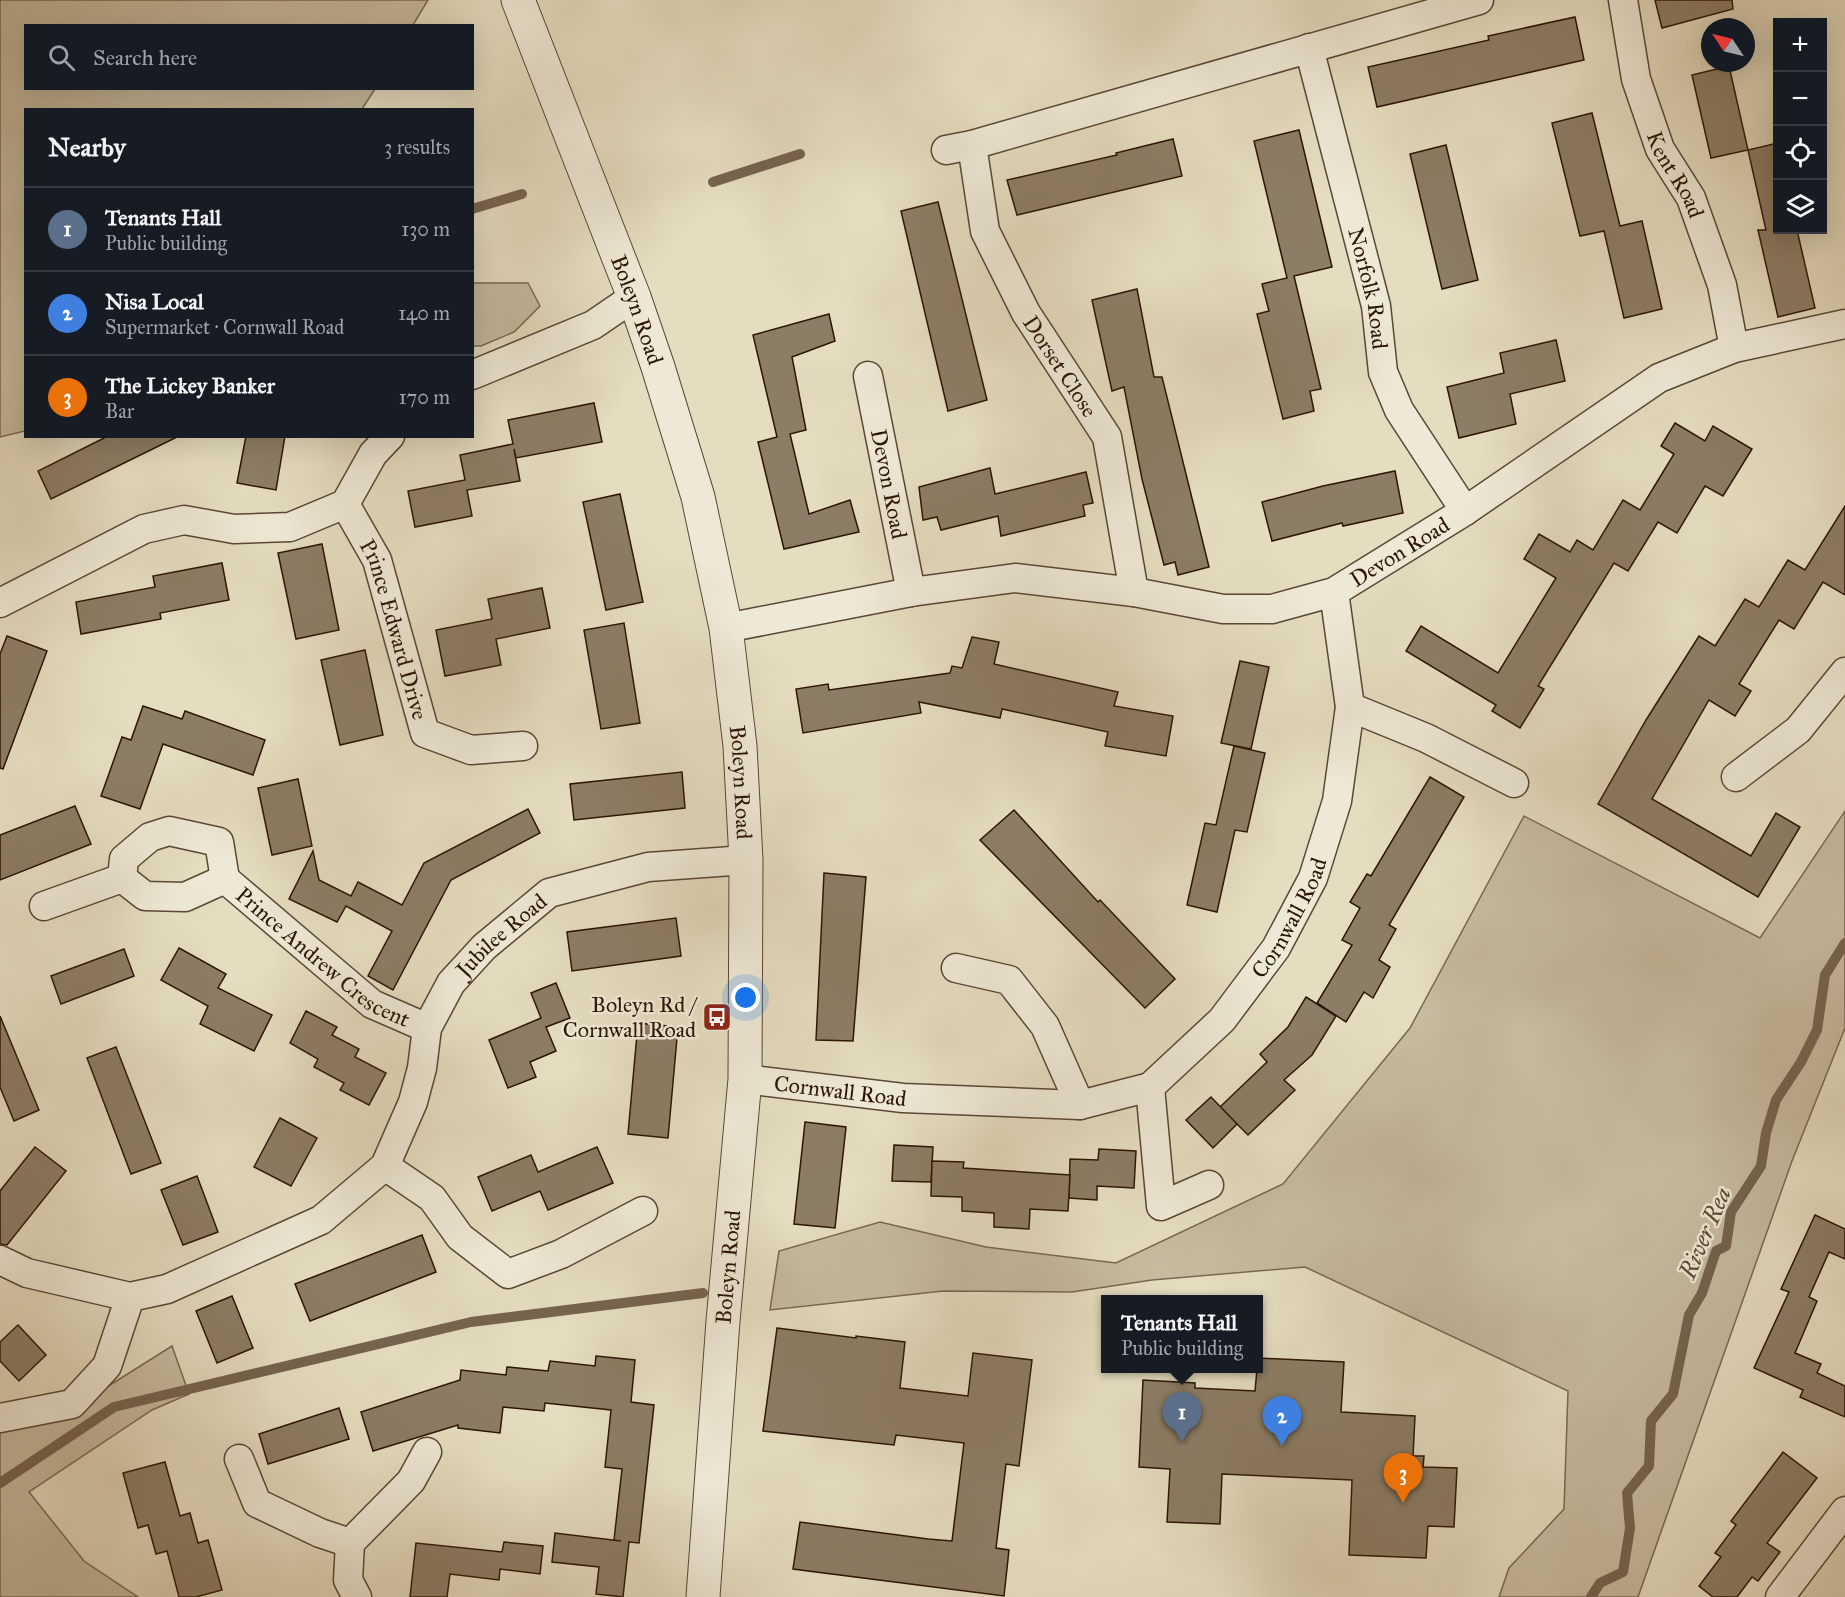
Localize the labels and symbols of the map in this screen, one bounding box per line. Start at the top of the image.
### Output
north arrow [1701,18,1755,72]
street label: Kent Road [1641,128,1710,221]
street label: Norfolk Road [1343,225,1394,351]
street label: Boleyn Road [605,251,670,368]
street label: Dorset Close [1018,310,1104,422]
street label: Devon Road [865,426,914,541]
street label: Devon Road [1345,511,1454,592]
street label: Prince Edward Drive [354,534,434,723]
street label: Boleyn Road [724,724,758,840]
street label: Cornwall Road [1245,854,1332,983]
street label: Prince Andrew Crescent [231,881,415,1033]
street label: Jubilee Road [449,887,552,984]
your location [731,983,760,1012]
place label: Boleyn Rd / Cornwall Road [563,991,698,1043]
bus stop icon: Boleyn Rd / Cornwall Road [701,1001,733,1033]
street label: Cornwall Road [773,1069,908,1112]
water label: River Rea [1672,1183,1738,1284]
street label: Boleyn Road [710,1209,746,1325]
pin: 1 [1162,1392,1202,1442]
pin: 2 [1262,1396,1302,1446]
pin: 3 [1384,1454,1422,1503]

